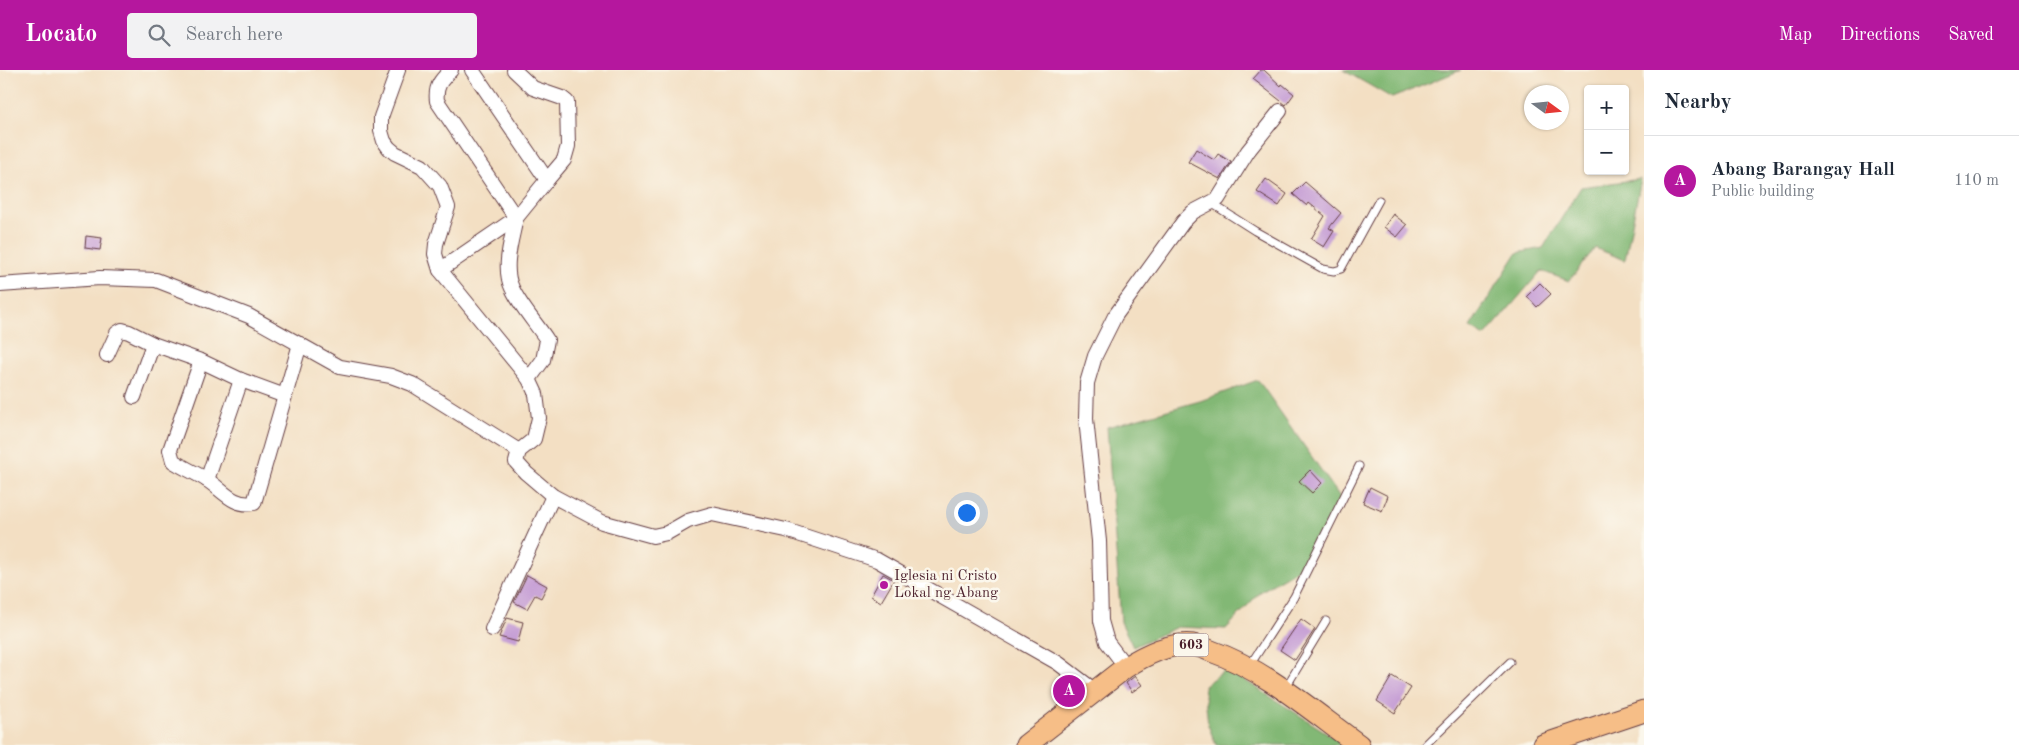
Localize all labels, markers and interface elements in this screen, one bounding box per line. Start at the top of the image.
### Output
search box [127,13,477,58]
icon: search [145,21,173,49]
text: Locato [25,23,97,47]
text: Search here [185,26,283,45]
text: Map [1779,26,1812,44]
text: Directions [1840,26,1920,44]
text: Saved [1948,26,1994,44]
north arrow [1524,85,1569,130]
map controls [1584,85,1629,175]
button: + [1584,85,1629,130]
text: Nearby [1664,92,1732,113]
button: − [1584,130,1629,175]
text: Abang Barangay Hall [1711,161,1895,180]
text: A [1674,173,1686,189]
text: 110 m [1954,173,1999,189]
text: Public building [1711,184,1814,200]
your location [954,500,980,526]
place label: Iglesia ni Cristo Lokal ng Abang [894,569,998,601]
marker: Iglesia ni Cristo Lokal ng Abang [878,579,890,591]
road number: 603 [1174,634,1208,656]
pin: A [1053,672,1085,710]

